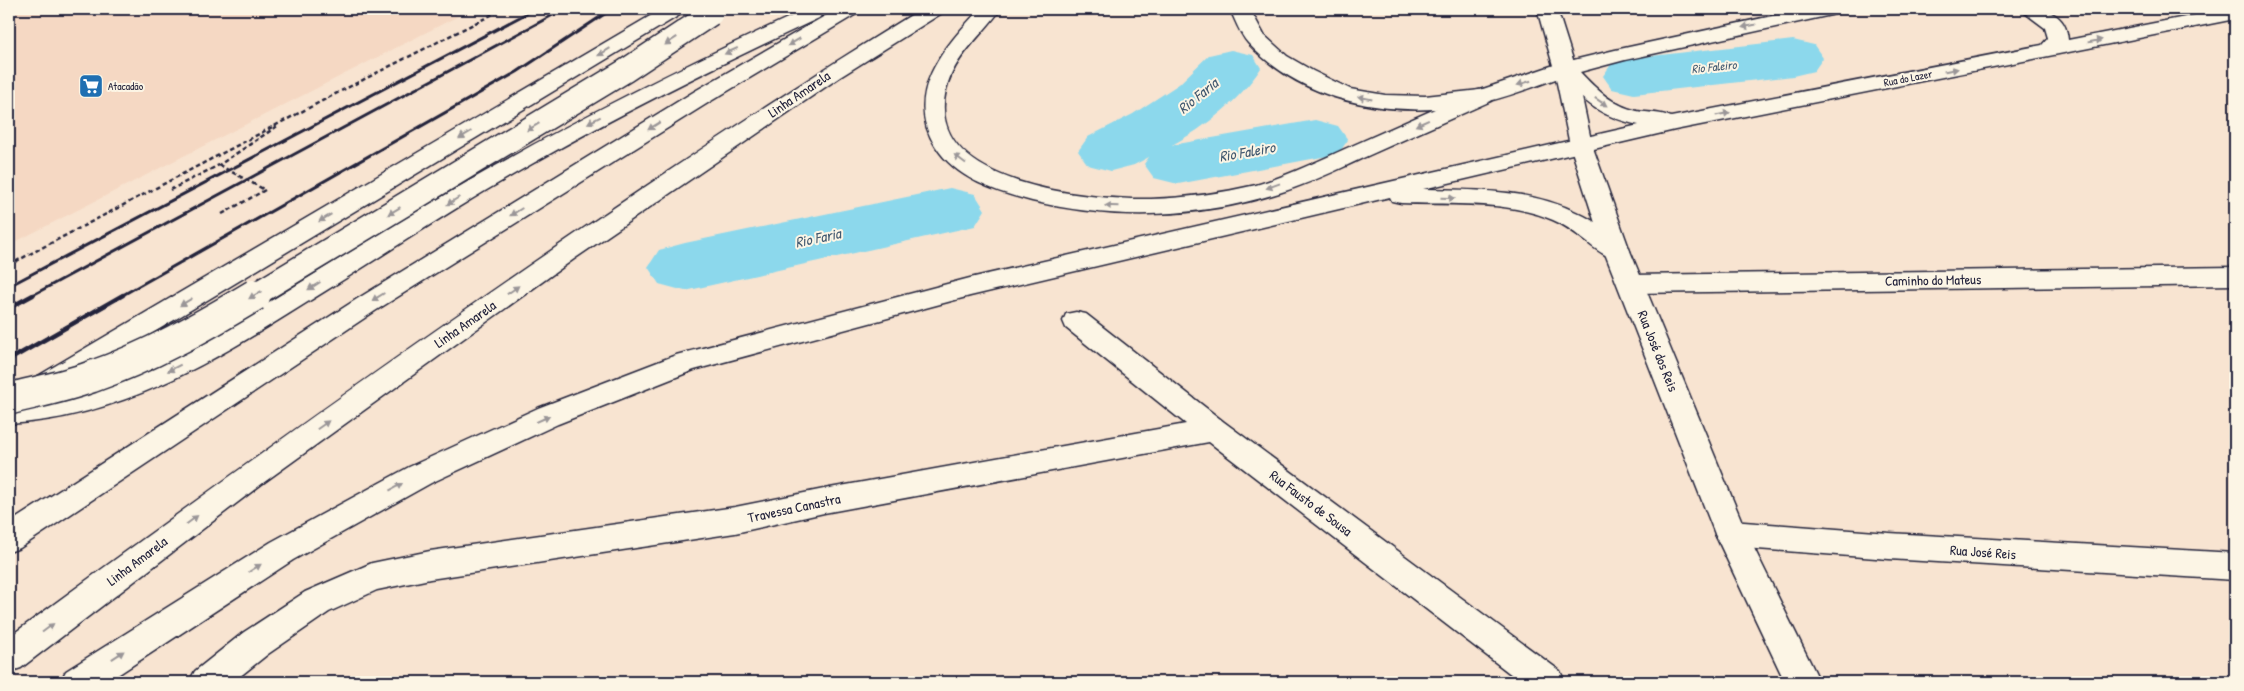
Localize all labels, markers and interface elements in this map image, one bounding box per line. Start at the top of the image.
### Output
one-way arrow [1742,22,1757,30]
one-way arrow [664,36,678,46]
one-way arrow [2088,37,2104,45]
one-way arrow [787,38,800,47]
one-way arrow [598,47,611,56]
one-way arrow [724,47,738,55]
water label: Rio Faleiro [1691,56,1738,77]
street label: Linha Amarela [764,65,834,121]
street label: Rua do Lazer [1883,66,1934,90]
one-way arrow [1944,66,1959,74]
water label: Rio Faria [1173,72,1224,118]
supermarket icon: Atacadão [78,73,104,99]
place label: Atacadão [108,79,144,93]
one-way arrow [1516,79,1531,87]
one-way arrow [1357,94,1373,102]
one-way arrow [1594,97,1608,107]
one-way arrow [1715,110,1730,118]
one-way arrow [586,116,601,124]
one-way arrow [1415,120,1429,128]
one-way arrow [526,122,540,131]
one-way arrow [648,122,661,131]
one-way arrow [458,130,471,139]
water label: Rio Faleiro [1217,136,1277,167]
one-way arrow [953,154,967,164]
one-way arrow [1265,183,1280,190]
one-way arrow [1440,194,1456,202]
one-way arrow [446,196,459,206]
one-way arrow [1104,202,1120,210]
one-way arrow [387,206,401,215]
one-way arrow [510,207,523,216]
one-way arrow [319,214,332,223]
water label: Rio Faria [793,222,845,253]
street label: Caminho do Mateus [1885,269,1981,290]
one-way arrow [308,282,321,291]
one-way arrow [506,285,520,295]
one-way arrow [248,291,262,300]
one-way arrow [371,293,385,302]
street label: Linha Amarela [430,295,500,352]
one-way arrow [179,297,192,306]
street label: Rua José dos Reis [1634,307,1683,394]
one-way arrow [167,364,181,372]
one-way arrow [536,414,550,422]
one-way arrow [316,419,329,430]
street label: Rua Fausto de Sousa [1266,465,1357,540]
one-way arrow [390,483,403,492]
street label: Travessa Canastra [746,488,842,527]
one-way arrow [185,515,199,525]
street label: Linha Amarela [103,531,171,590]
street label: Rua José Reis [1949,540,2017,563]
one-way arrow [248,563,262,572]
one-way arrow [41,623,55,633]
one-way arrow [111,650,125,660]

